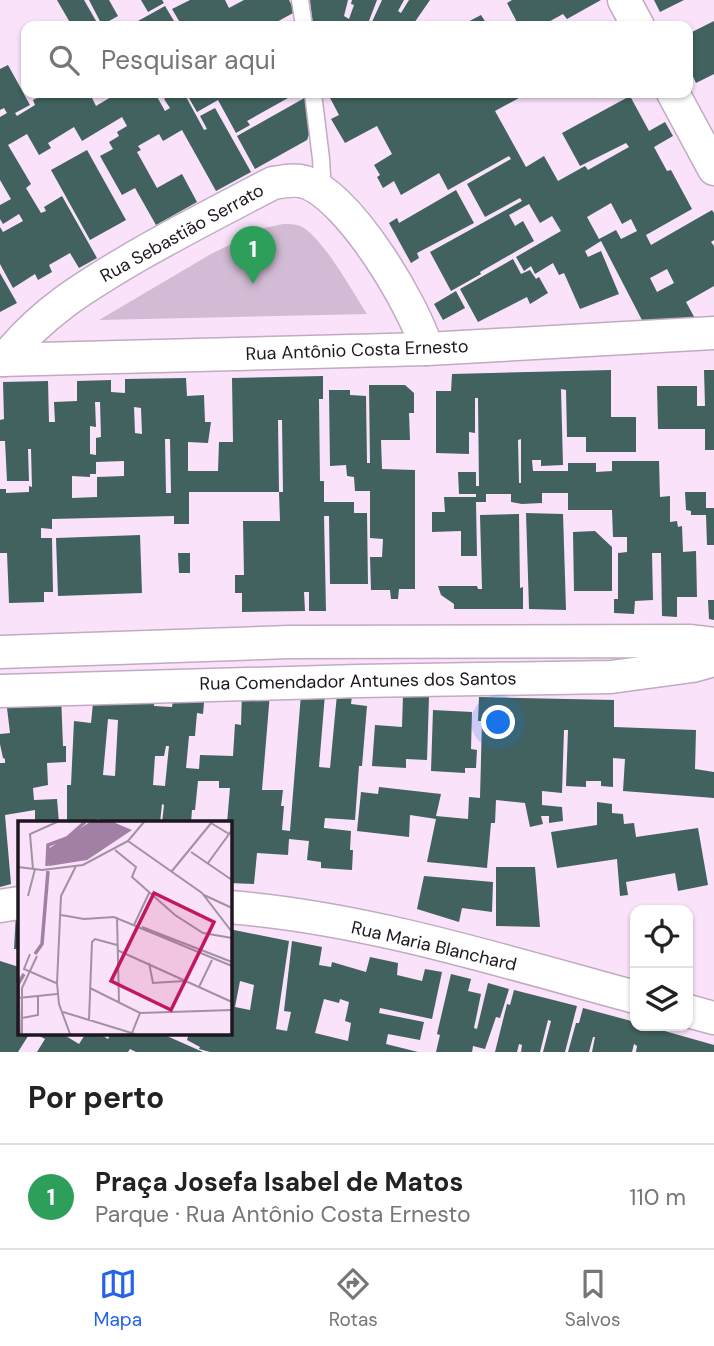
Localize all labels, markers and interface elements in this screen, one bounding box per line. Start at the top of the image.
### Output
search box [21,21,693,98]
icon: search [45,41,83,79]
text: Pesquisar aqui [101,43,276,77]
street label: Rua Sebastião Serrato [96,178,268,288]
pin: 1 [230,226,276,284]
street label: Rua Antônio Costa Ernesto [245,334,469,366]
street label: Rua Comendador Antunes dos Santos [199,666,517,696]
your location [481,705,515,739]
inset map [18,821,231,1034]
map controls [630,905,693,1031]
button: locate [630,905,693,968]
street label: Rua Maria Blanchard [349,915,519,977]
button: layers [630,968,693,1031]
text: Por perto [28,1078,164,1117]
text: Praça Josefa Isabel de Matos [95,1165,463,1199]
text: 1 [47,1182,55,1212]
text: 110 m [629,1182,686,1212]
text: Parque · Rua Antônio Costa Ernesto [95,1199,471,1229]
tab: Mapa [93,1265,142,1332]
tab: Rotas [329,1265,378,1332]
tab: Salvos [565,1265,621,1332]

